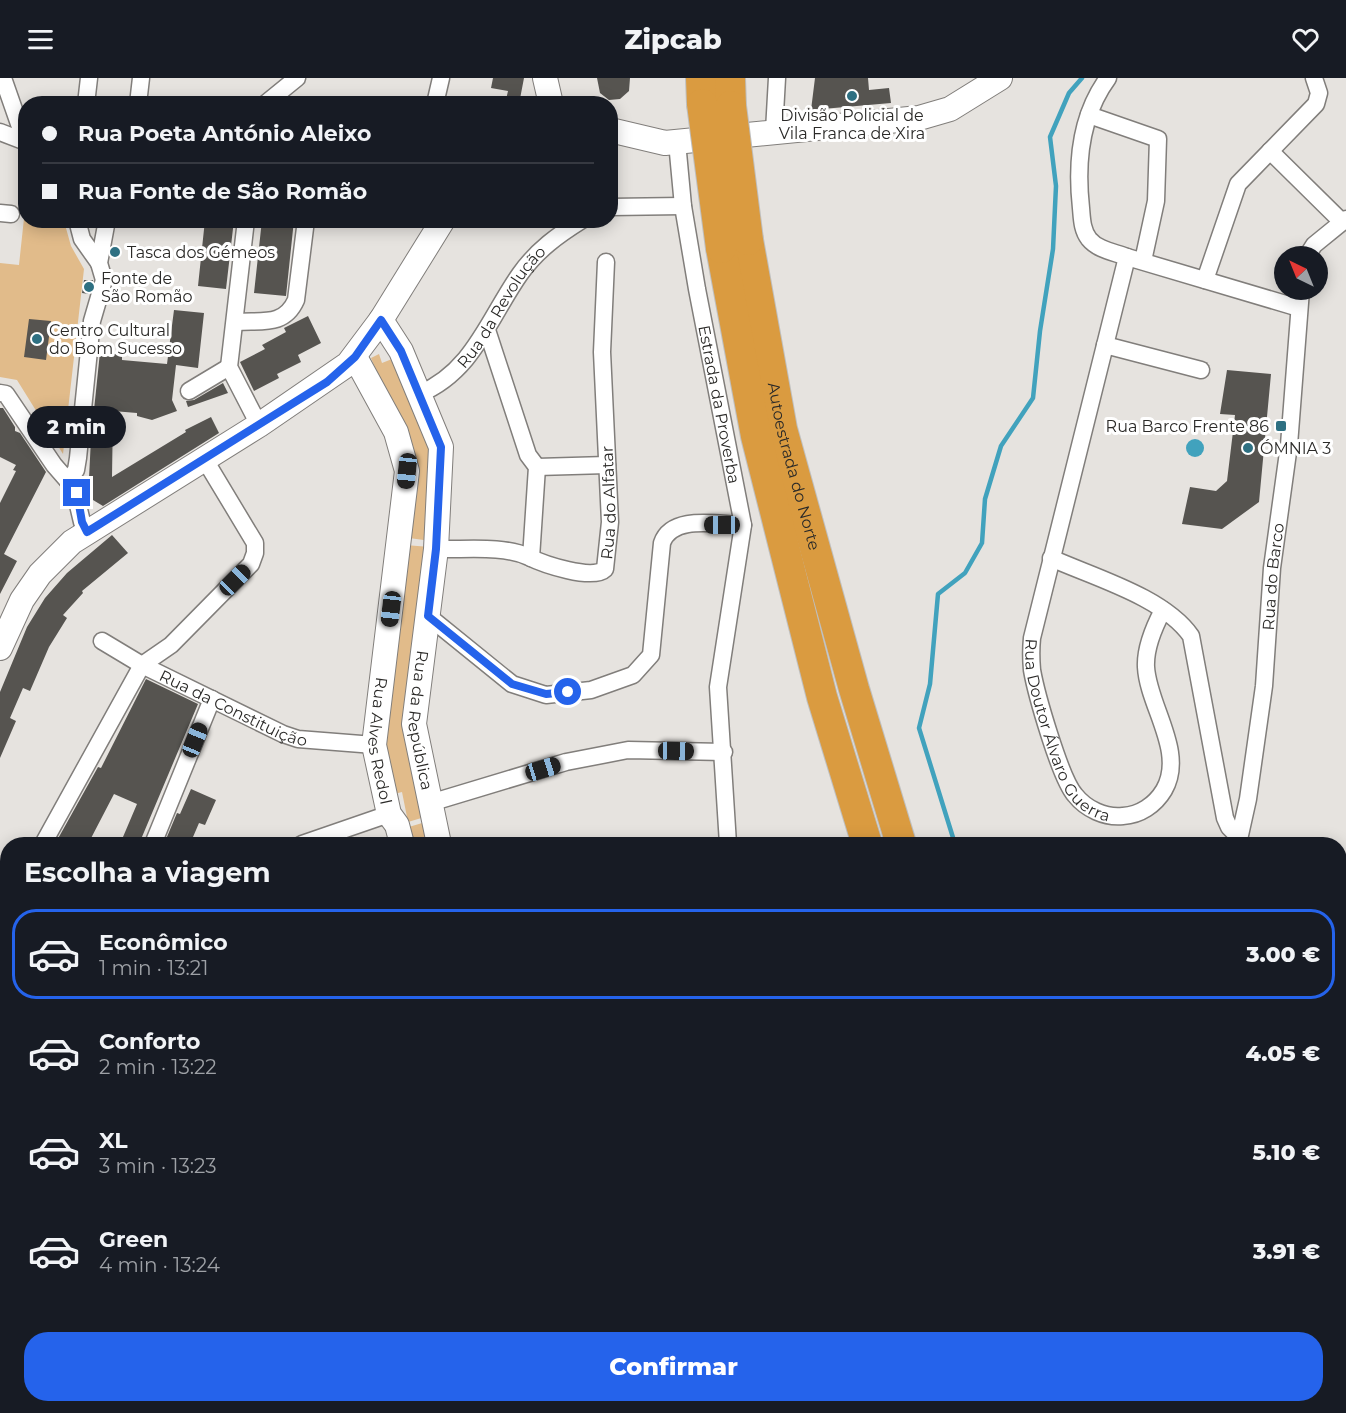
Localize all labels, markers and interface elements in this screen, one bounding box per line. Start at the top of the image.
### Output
icon: menu [24,23,57,56]
text: Zipcab [624,23,722,56]
icon: heart [1289,23,1322,56]
marker: Divisão Policial de Vila Franca de Xira [845,89,859,103]
place label: Divisão Policial de Vila Franca de Xira [779,106,925,143]
text: Rua Poeta António Aleixo [78,120,371,147]
text: Rua Fonte de São Romão [78,178,367,205]
street label: Rua da Revolução [453,242,549,372]
place label: Tasca dos Gémeos [127,243,275,262]
marker: Tasca dos Gémeos [108,245,122,259]
north arrow [1274,246,1328,300]
map controls [1274,246,1328,300]
place label: Fonte de São Romão [101,269,193,306]
marker: Fonte de São Romão [82,280,96,294]
place label: Centro Cultural do Bom Sucesso [49,321,182,358]
street label: Estrada da Proverba [695,324,744,485]
marker: Centro Cultural do Bom Sucesso [30,332,44,346]
street label: Autoestrada do Norte [764,381,825,552]
callout: 2 min [28,406,127,448]
text: 2 min [47,415,106,439]
place label: Rua Barco Frente 86 [1106,417,1269,436]
marker: Rua Barco Frente 86 [1274,419,1288,433]
place label: ÓMNIA 3 [1260,439,1331,458]
marker: ÓMNIA 3 [1241,441,1255,455]
street label: Rua do Alfatar [597,445,620,560]
car [396,452,418,490]
route end [63,479,90,506]
car [704,516,740,534]
street label: Rua do Barco [1258,522,1288,631]
car [216,561,254,599]
car [380,590,402,628]
street label: Rua Doutor Álvaro Guerra [1022,638,1112,825]
street label: Rua da República [404,649,437,792]
street label: Rua da Constituição [157,666,308,749]
street label: Rua Alves Redol [364,676,396,806]
route start [554,678,581,705]
car [180,720,210,760]
car [658,742,694,760]
car [523,755,563,783]
text: Escolha a viagem [24,856,271,889]
icon: car [27,927,81,981]
text: Econômico [99,929,228,956]
text: 3.00 € [1246,941,1320,968]
text: 1 min · 13:21 [99,956,208,980]
icon: car [27,1026,81,1080]
text: Conforto [99,1028,200,1055]
text: 4.05 € [1245,1040,1320,1067]
text: 2 min · 13:22 [99,1055,217,1079]
icon: car [27,1125,81,1179]
text: XL [99,1127,128,1154]
text: 5.10 € [1252,1139,1320,1166]
text: 3 min · 13:23 [99,1154,217,1178]
icon: car [27,1224,81,1278]
text: Green [99,1226,168,1253]
text: 3.91 € [1253,1238,1320,1265]
text: 4 min · 13:24 [99,1253,220,1277]
button: Confirmar [24,1332,1323,1401]

